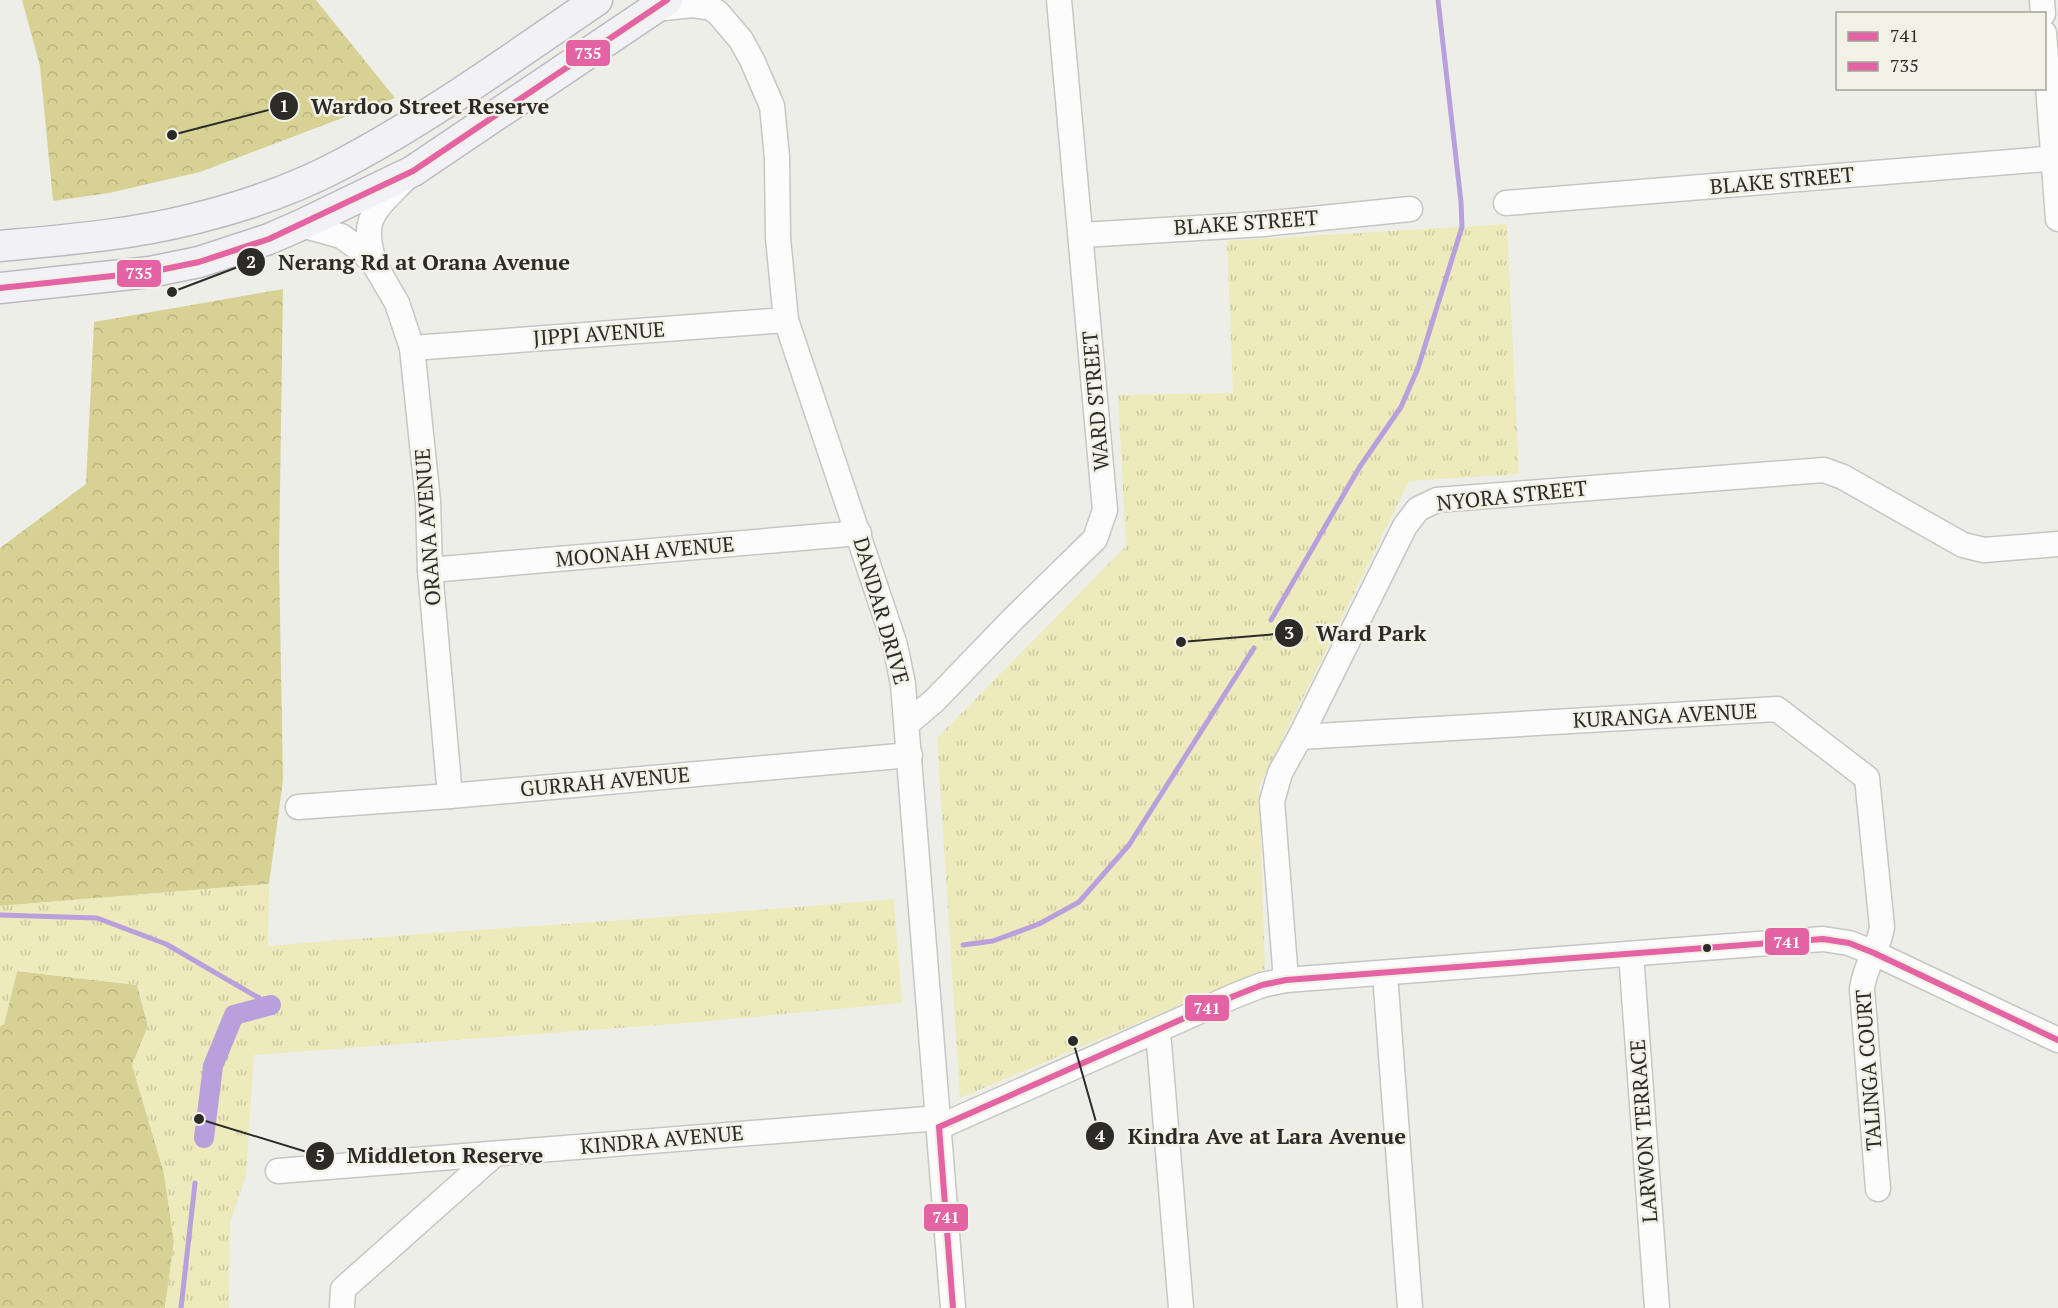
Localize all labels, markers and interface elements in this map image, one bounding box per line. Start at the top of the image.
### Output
legend [1836,12,2046,90]
text: 741 [1890,23,1919,47]
line badge: 735 [565,39,611,67]
text: 735 [574,42,602,64]
text: 735 [1890,53,1919,77]
callout: Wardoo Street Reserve [269,86,561,126]
text: Wardoo Street Reserve [311,91,549,120]
text: 1 [279,93,289,117]
street label: BLAKE STREET [1709,160,1855,200]
street label: BLAKE STREET [1173,203,1319,241]
callout: Nerang Rd at Orana Avenue [236,242,582,282]
text: Nerang Rd at Orana Avenue [278,247,570,276]
text: 2 [246,249,256,273]
line badge: 735 [116,259,162,288]
text: 735 [125,262,153,284]
street label: JIPPI AVENUE [532,314,666,352]
street label: WARD STREET [1075,330,1115,472]
street label: ORANA AVENUE [408,447,446,607]
street label: NYORA STREET [1435,473,1588,517]
street label: MOONAH AVENUE [554,529,736,573]
street label: DANDAR DRIVE [848,534,916,688]
callout: Ward Park [1274,613,1439,653]
text: Ward Park [1316,618,1426,647]
text: 3 [1284,620,1294,644]
street label: KURANGA AVENUE [1572,696,1758,734]
street label: GURRAH AVENUE [519,760,691,802]
line badge: 741 [1764,927,1810,956]
text: 741 [1773,931,1801,953]
unlabelled marker [1701,942,1713,954]
street label: TALINGA COURT [1848,989,1888,1152]
line badge: 741 [1184,994,1230,1022]
text: 741 [1193,997,1221,1019]
street label: LARWON TERRACE [1623,1038,1663,1224]
callout: Kindra Ave at Lara Avenue [1085,1116,1418,1156]
street label: KINDRA AVENUE [579,1118,745,1160]
text: Kindra Ave at Lara Avenue [1128,1121,1406,1150]
text: 4 [1095,1123,1106,1147]
callout: Middleton Reserve [305,1136,556,1176]
text: Middleton Reserve [347,1140,543,1169]
text: 5 [315,1143,325,1167]
line badge: 741 [923,1203,969,1232]
text: 741 [932,1206,960,1228]

